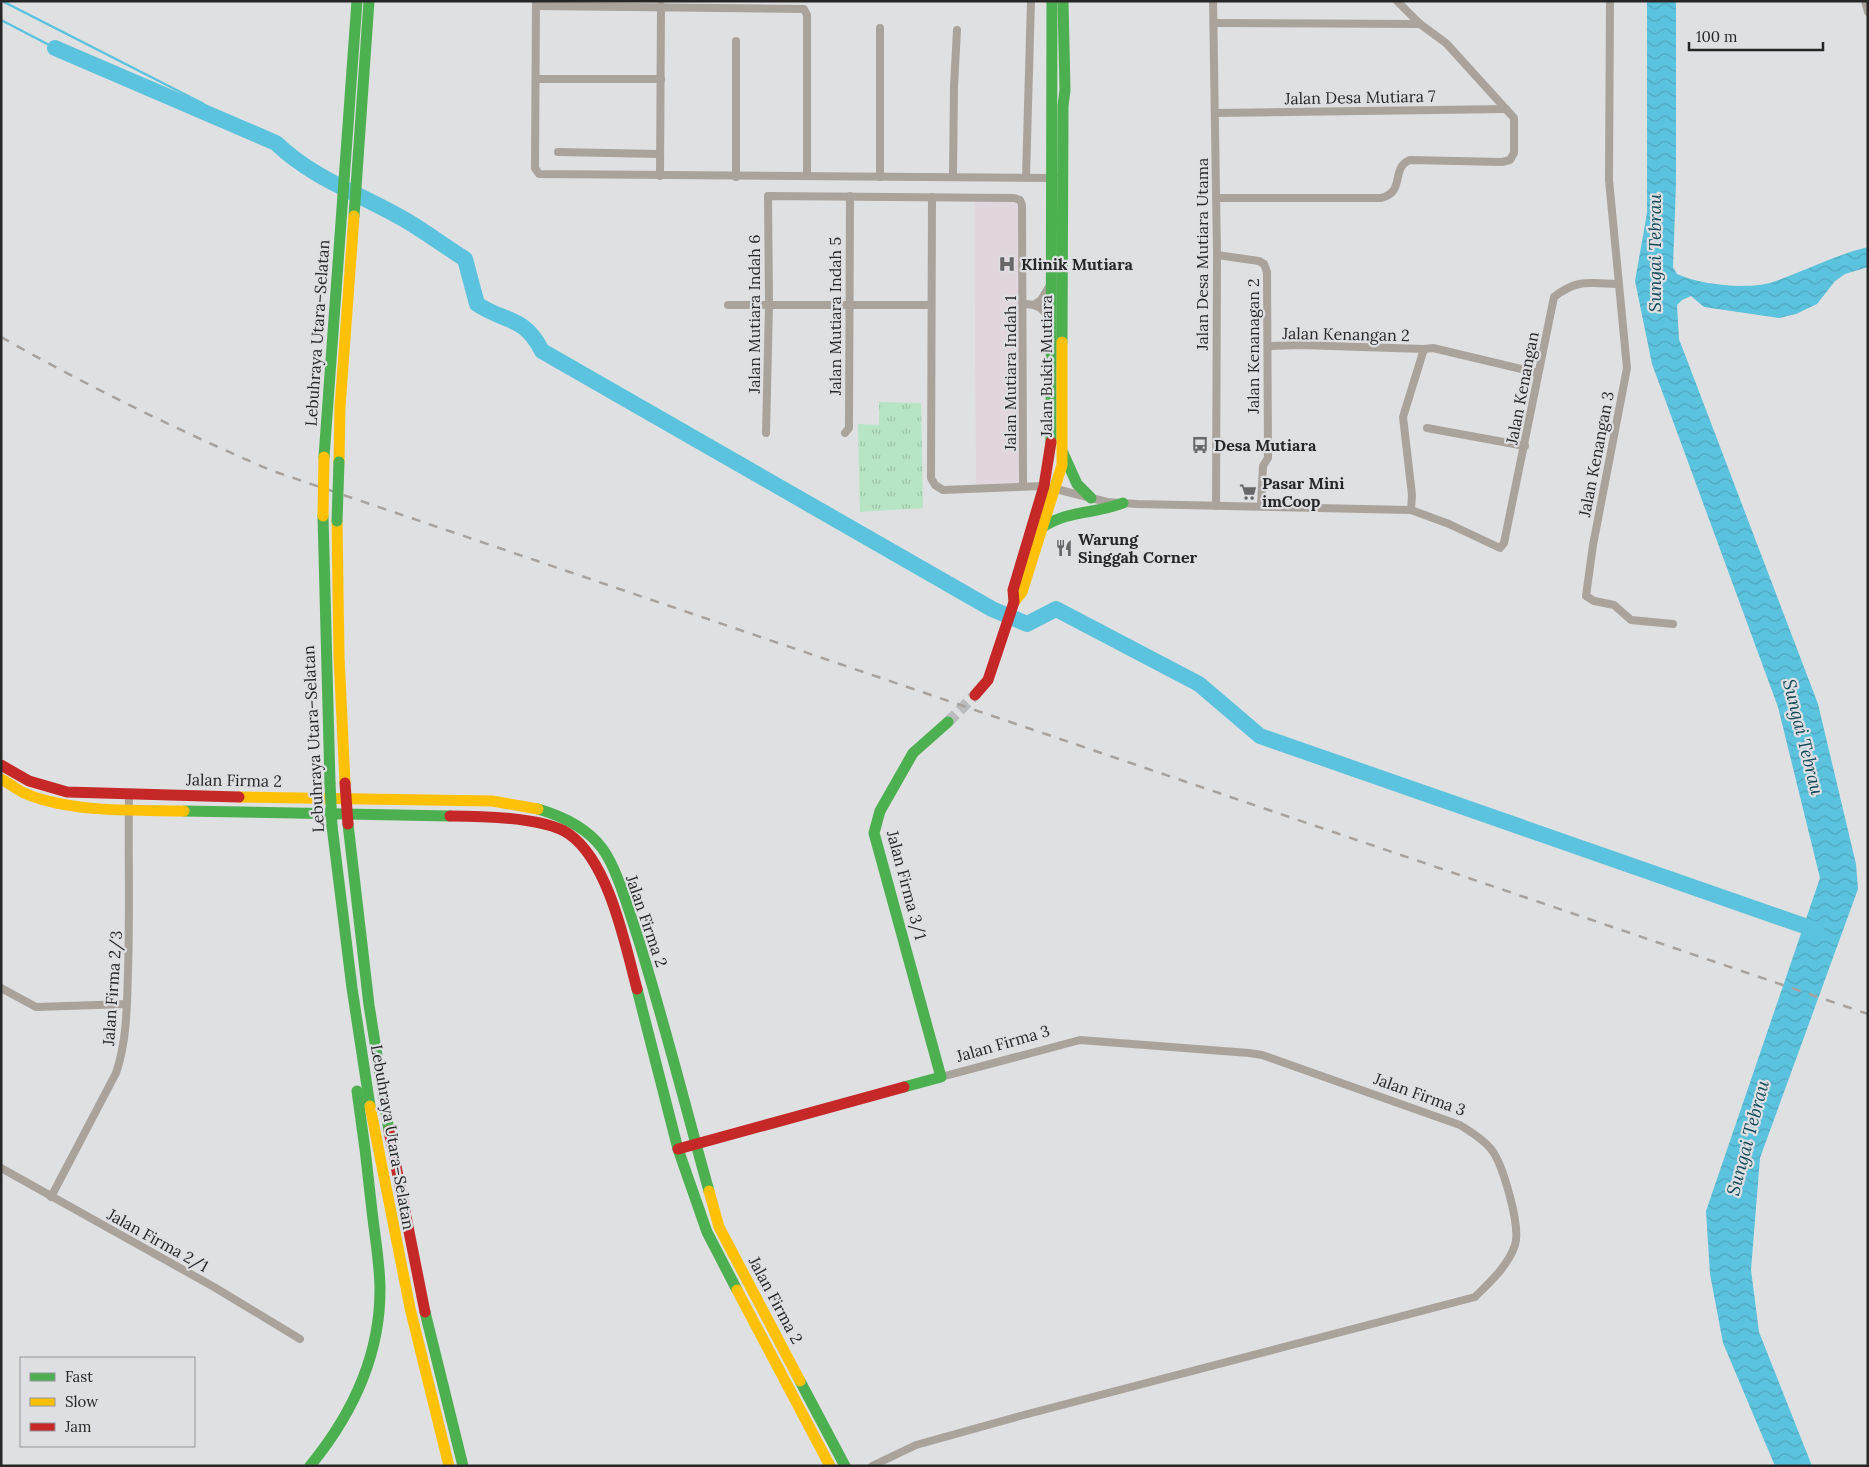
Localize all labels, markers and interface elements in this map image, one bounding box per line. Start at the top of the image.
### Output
scale bar [1689,20,1823,52]
text: 100 m [1696,27,1737,46]
street label: Jalan Desa Mutiara 7 [1283,86,1436,108]
street label: Jalan Desa Mutiara Utama [1192,158,1212,351]
water label: Sungai Tebrau [1643,193,1666,312]
street label: Jalan Mutiara Indah 6 [744,235,764,394]
street label: Jalan Mutiara Indah 5 [825,237,845,396]
street label: Lebuhraya Utara–Selatan [300,239,334,427]
hospital icon: Klinik Mutiara [997,254,1017,274]
place label: Klinik Mutiara [1021,254,1134,274]
street label: Jalan Kenanagan 2 [1243,278,1263,415]
street label: Jalan Mutiara Indah 1 [1000,295,1020,452]
street label: Jalan Bukit Mutiara [1036,295,1056,438]
street label: Jalan Kenangan 2 [1281,323,1410,345]
street label: Jalan Kenangan [1501,330,1543,447]
street label: Jalan Kenangan 3 [1574,389,1618,519]
bus stop icon: Desa Mutiara [1190,435,1210,455]
place label: Desa Mutiara [1214,435,1317,455]
place label: Pasar Mini imCoop [1262,473,1345,511]
supermarket icon: Pasar Mini imCoop [1238,482,1258,502]
place label: Warung Singgah Corner [1078,529,1198,567]
restaurant icon: Warung Singgah Corner [1054,538,1074,558]
street label: Lebuhraya Utara–Selatan [298,645,328,833]
water label: Sungai Tebrau [1778,677,1829,797]
street label: Jalan Firma 2 [185,769,282,791]
street label: Jalan Firma 3/1 [882,827,931,942]
street label: Jalan Firma 2 [622,871,672,970]
street label: Jalan Firma 2/3 [98,930,127,1047]
street label: Jalan Firma 3 [953,1020,1052,1066]
street label: Lebuhraya Utara–Selatan [367,1043,419,1231]
street label: Jalan Firma 3 [1370,1068,1469,1120]
water label: Sungai Tebrau [1721,1077,1774,1198]
street label: Jalan Firma 2/1 [103,1204,212,1277]
street label: Jalan Firma 2 [744,1252,807,1347]
legend [20,1357,195,1447]
text: Fast [65,1367,93,1386]
text: Slow [65,1392,98,1411]
text: Jam [64,1417,92,1436]

